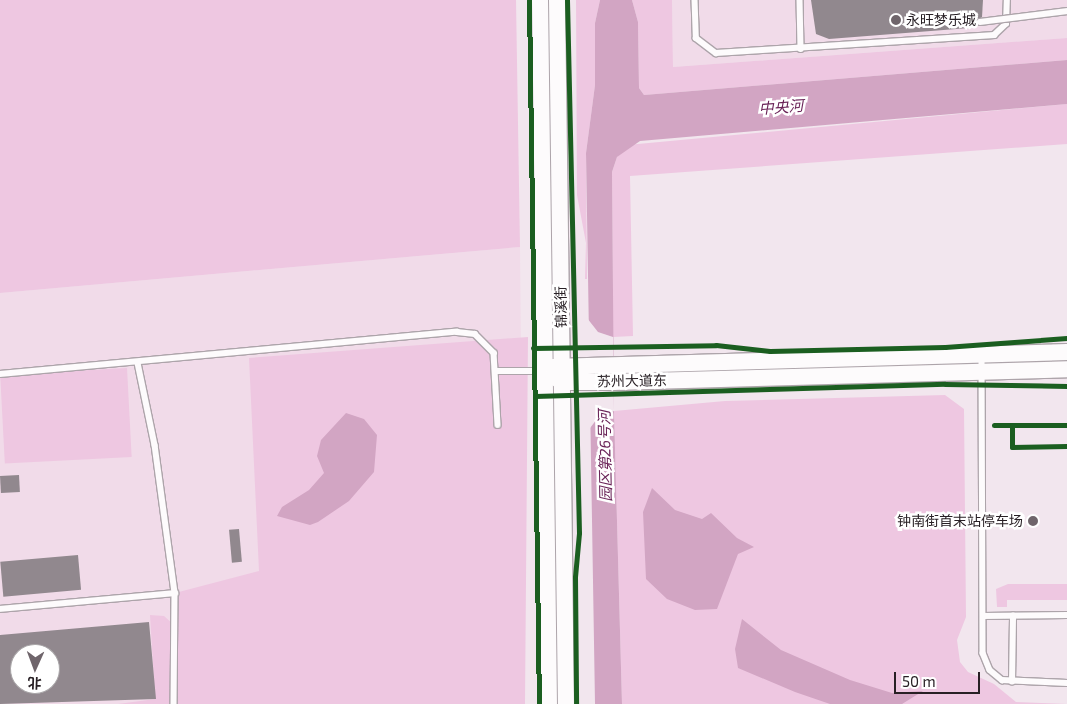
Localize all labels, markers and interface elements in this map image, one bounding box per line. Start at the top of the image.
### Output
place label: 永旺梦乐城 [906,12,976,28]
marker: 永旺梦乐城 [890,14,902,26]
water label: 中央河 [758,96,804,118]
street label: 锦溪街 [552,286,570,328]
street label: 苏州大道东 [597,372,667,390]
water label: 园区第26号河 [595,410,615,502]
place label: 钟南街首末站停车场 [897,513,1023,529]
marker: 钟南街首末站停车场 [1027,515,1039,527]
north arrow [10,644,60,694]
scale bar [897,662,983,694]
text: 50 m [902,672,936,690]
text: 北 [27,675,42,692]

